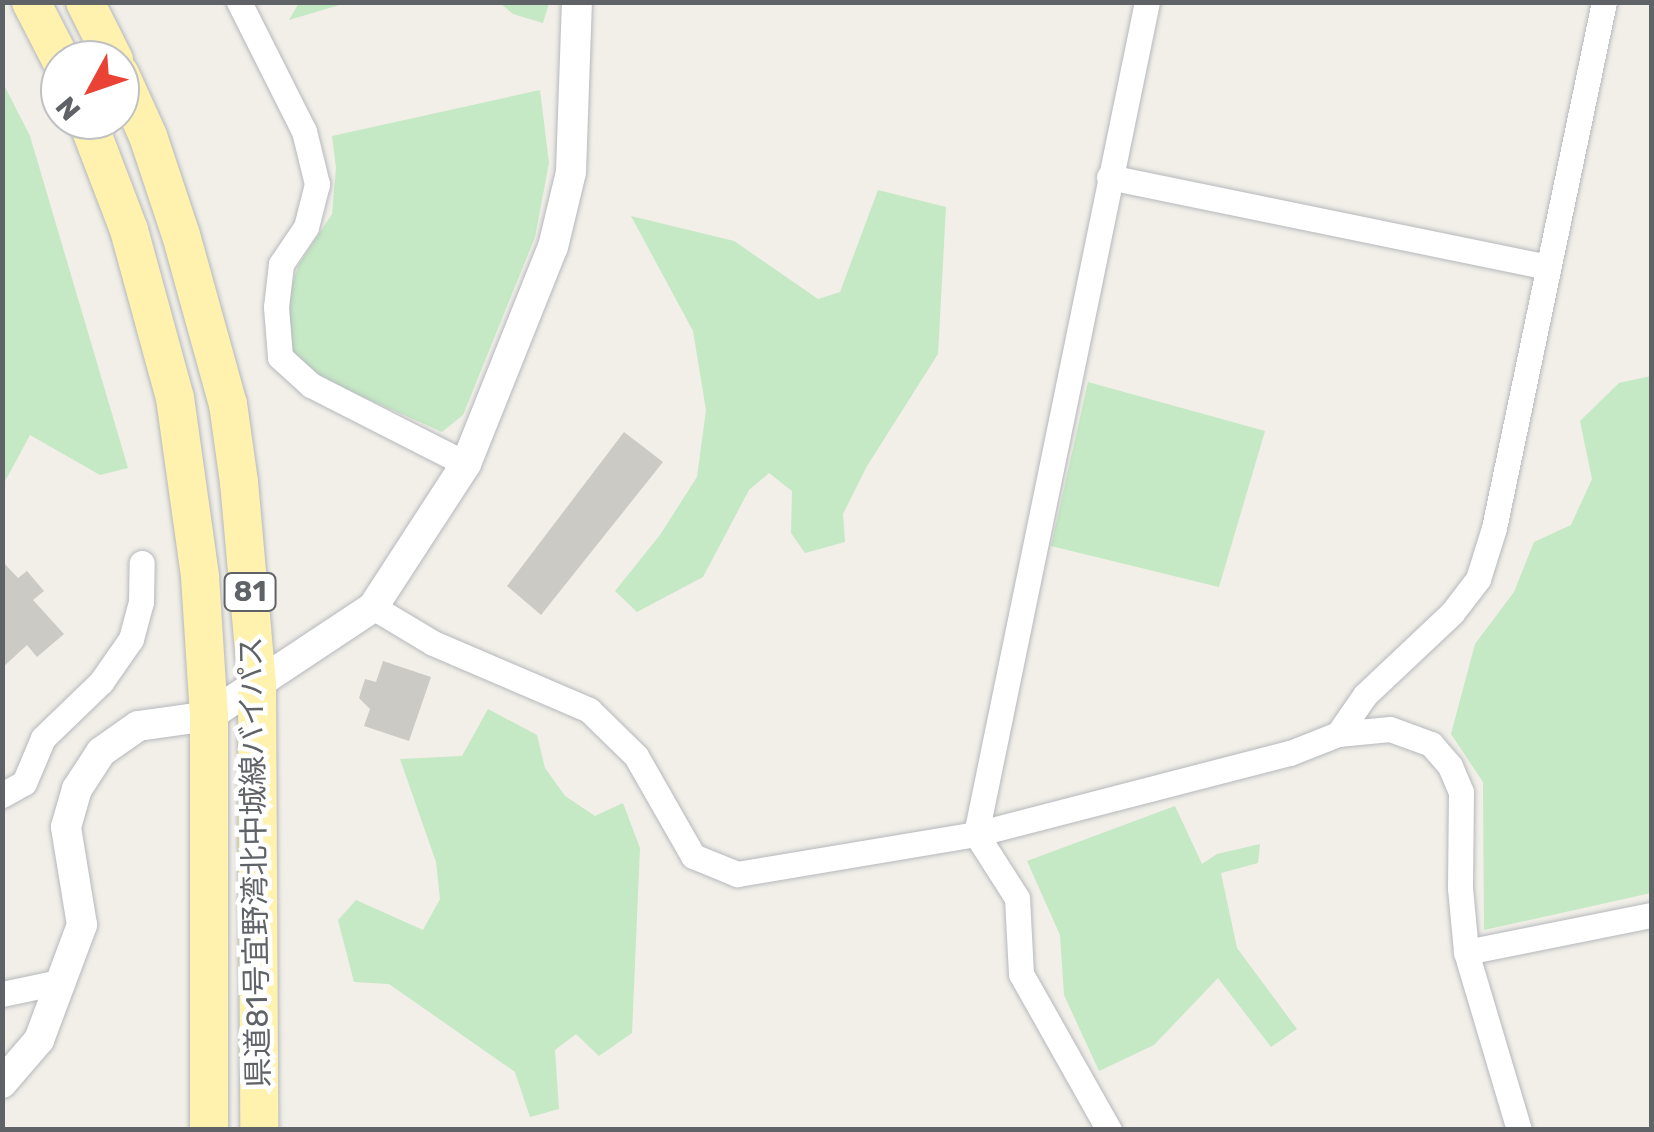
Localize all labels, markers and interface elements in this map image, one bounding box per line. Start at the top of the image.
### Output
north arrow [40,40,140,140]
text: N [49,90,87,127]
road number: 81 [222,569,278,615]
street label: 県道81号宜野湾北中城線バイパス [233,636,277,1088]

